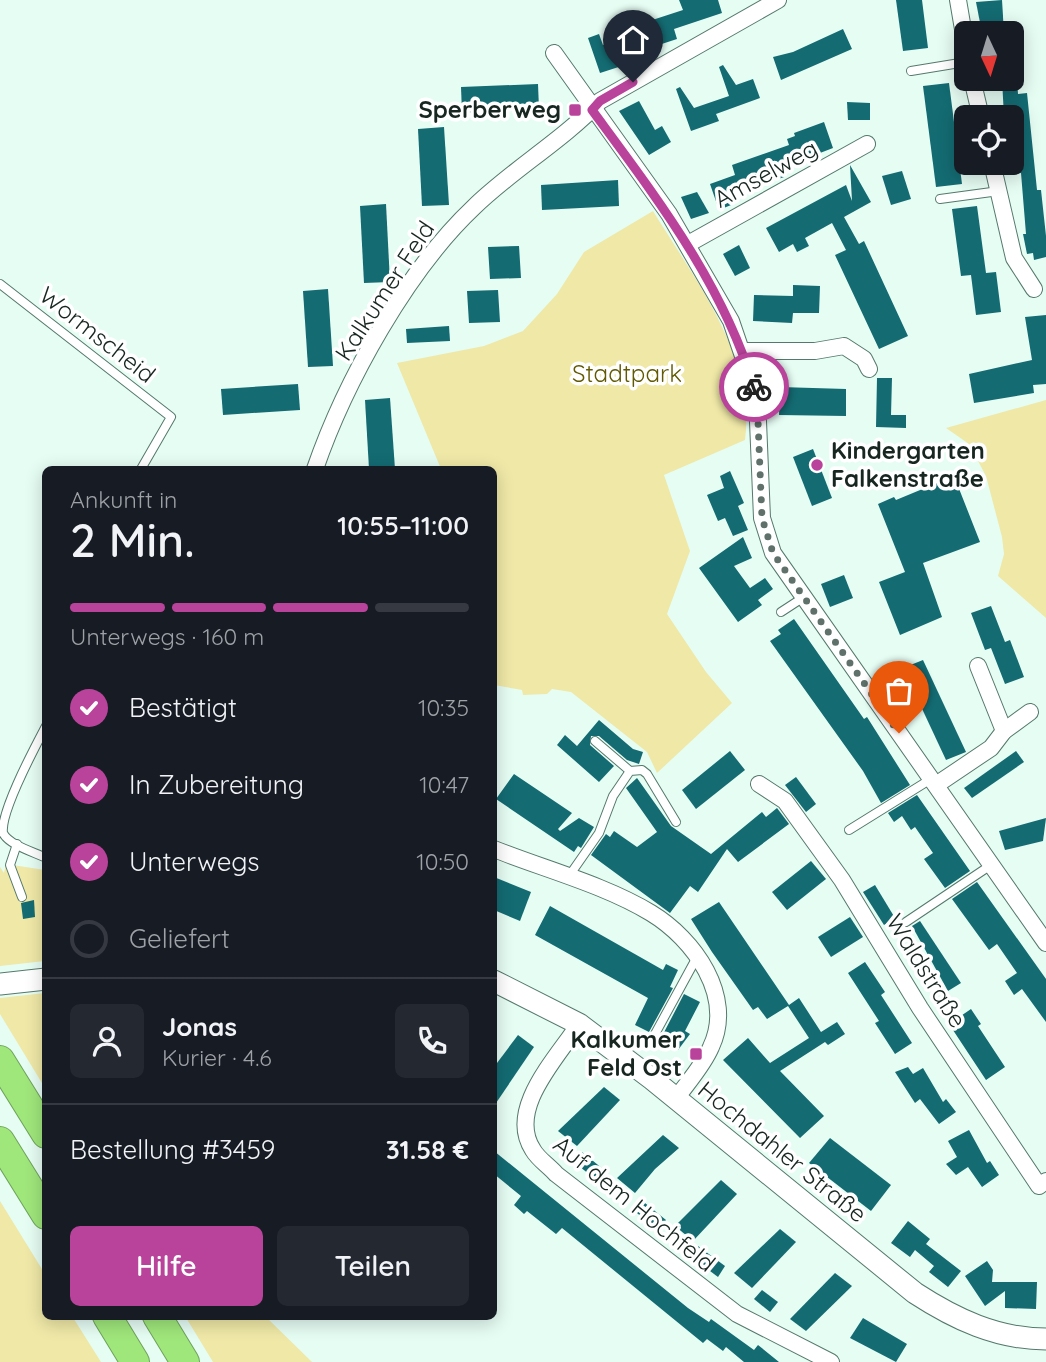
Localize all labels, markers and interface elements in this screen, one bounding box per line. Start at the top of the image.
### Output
pin [603,10,663,82]
icon: home [614,21,652,59]
north arrow [954,21,1024,91]
map controls [954,21,1024,175]
place label: Sperberweg [418,94,561,124]
marker: Sperberweg [567,102,583,118]
button: locate [954,105,1024,175]
street label: Amselweg [708,132,823,214]
street label: Kalkumer Feld [328,215,440,366]
street label: Wormscheid [34,280,162,389]
courier [719,352,789,422]
park label: Stadtpark [572,358,682,388]
icon: bike [735,368,773,406]
place label: Kindergarten Falkenstraße [831,435,985,493]
marker: Kindergarten Falkenstraße [809,457,825,473]
text: Ankunft in [70,485,177,514]
text: 10:55–11:00 [337,509,469,542]
text: 2 Min. [70,511,195,569]
text: Unterwegs · 160 m [70,622,264,651]
pin [869,661,929,733]
icon: bag [880,672,918,710]
icon: check [70,689,108,727]
text: Bestätigt [129,691,237,724]
text: 10:35 [418,693,469,722]
icon: check [70,766,108,804]
text: In Zubereitung [129,768,304,801]
text: 10:47 [419,770,469,799]
icon: check [70,843,108,881]
text: Unterwegs [129,845,260,878]
text: 10:50 [416,847,469,876]
street label: Waldstraße [880,908,974,1033]
text: Geliefert [129,922,230,955]
button: person [70,1004,144,1078]
button: phone [395,1004,469,1078]
text: Jonas [162,1010,237,1043]
place label: Kalkumer Feld Ost [570,1024,682,1082]
text: Kurier · 4.6 [162,1043,272,1072]
marker: Kalkumer Feld Ost [688,1046,704,1062]
street label: Hochdahler Straße [692,1074,873,1228]
street label: Auf dem Hochfeld [548,1129,722,1278]
text: Bestellung #3459 [70,1133,275,1166]
text: 31.58 € [386,1133,469,1166]
button: Hilfe [70,1226,263,1306]
button: Teilen [277,1226,469,1306]

